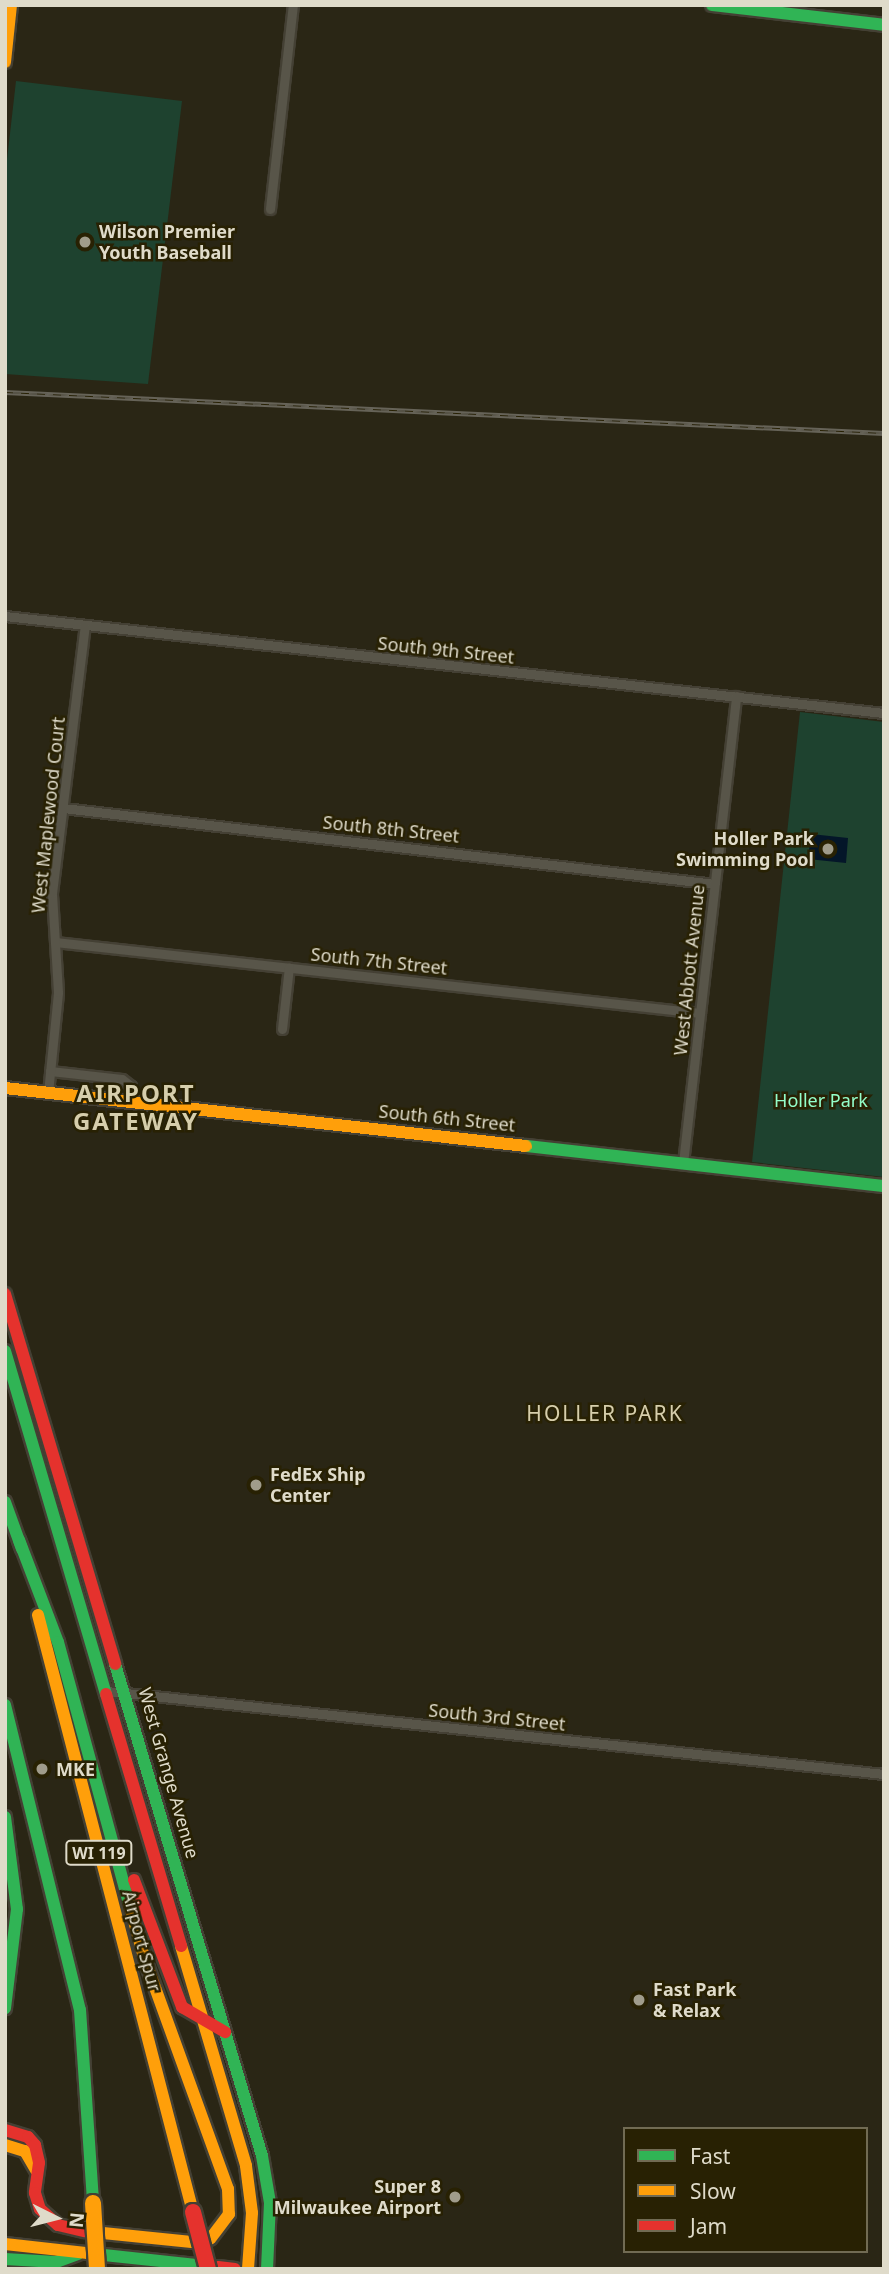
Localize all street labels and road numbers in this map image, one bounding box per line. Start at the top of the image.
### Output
street label: South 9th Street [377,632,515,668]
street label: West Maplewood Court [27,716,69,914]
street label: South 8th Street [322,811,460,847]
street label: West Abbott Avenue [669,883,709,1057]
street label: South 7th Street [310,943,448,979]
street label: South 6th Street [378,1100,516,1136]
street label: West Grange Avenue [134,1685,204,1861]
street label: South 3rd Street [427,1699,567,1735]
road number: WI 119 [64,1840,134,1866]
street label: Airport Spur [118,1888,166,1994]

